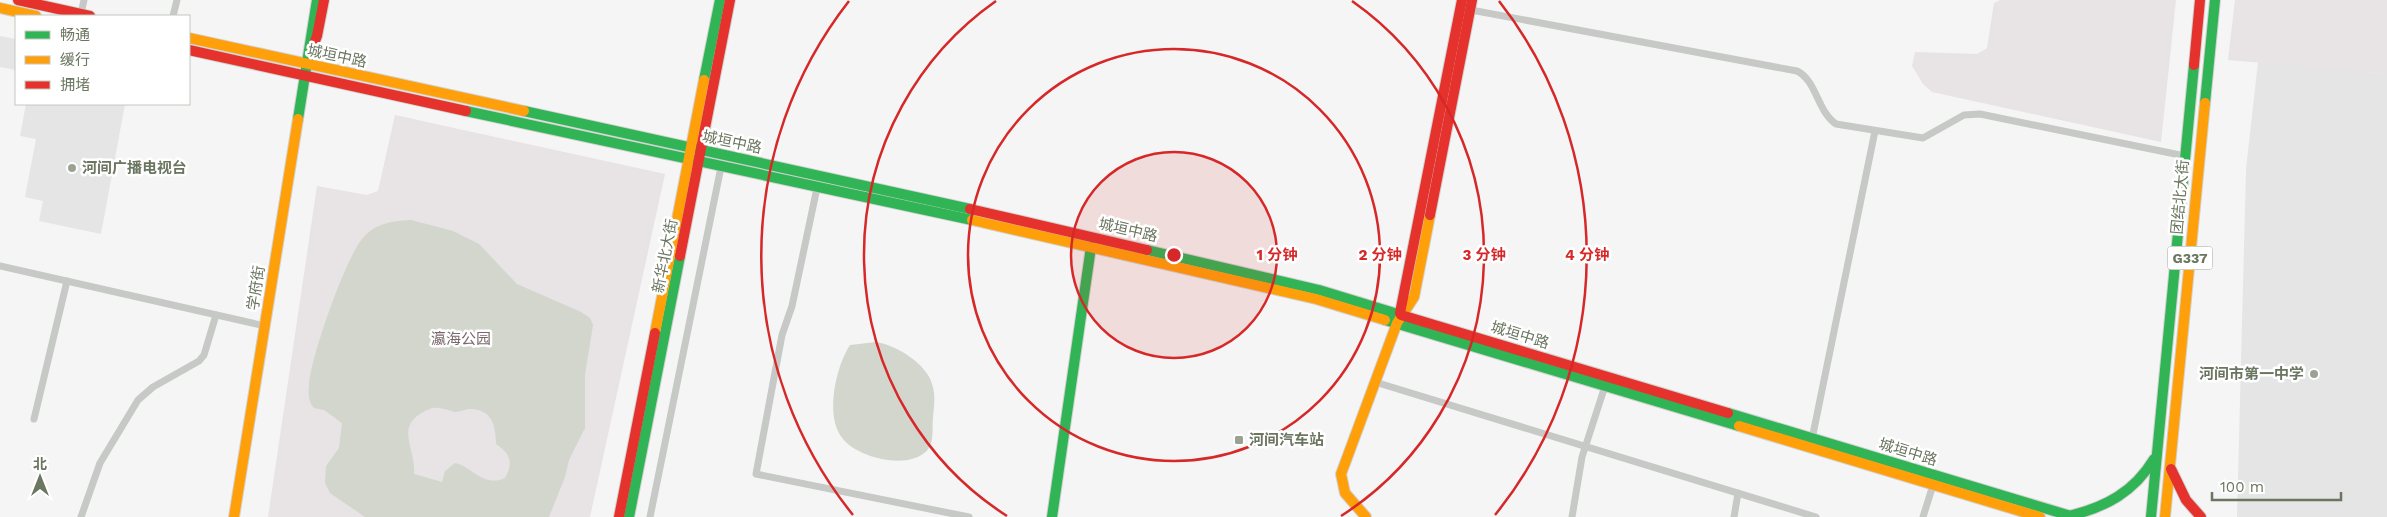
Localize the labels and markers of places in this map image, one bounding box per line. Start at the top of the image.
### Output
place label: 河间广播电视台 [82,159,187,177]
marker: 河间广播电视台 [66,162,78,174]
centre of rings [1165,246,1183,264]
place label: 河间市第一中学 [2199,365,2304,383]
marker: 河间市第一中学 [2308,368,2320,380]
place label: 河间汽车站 [1249,431,1324,449]
marker: 河间汽车站 [1233,434,1245,446]

